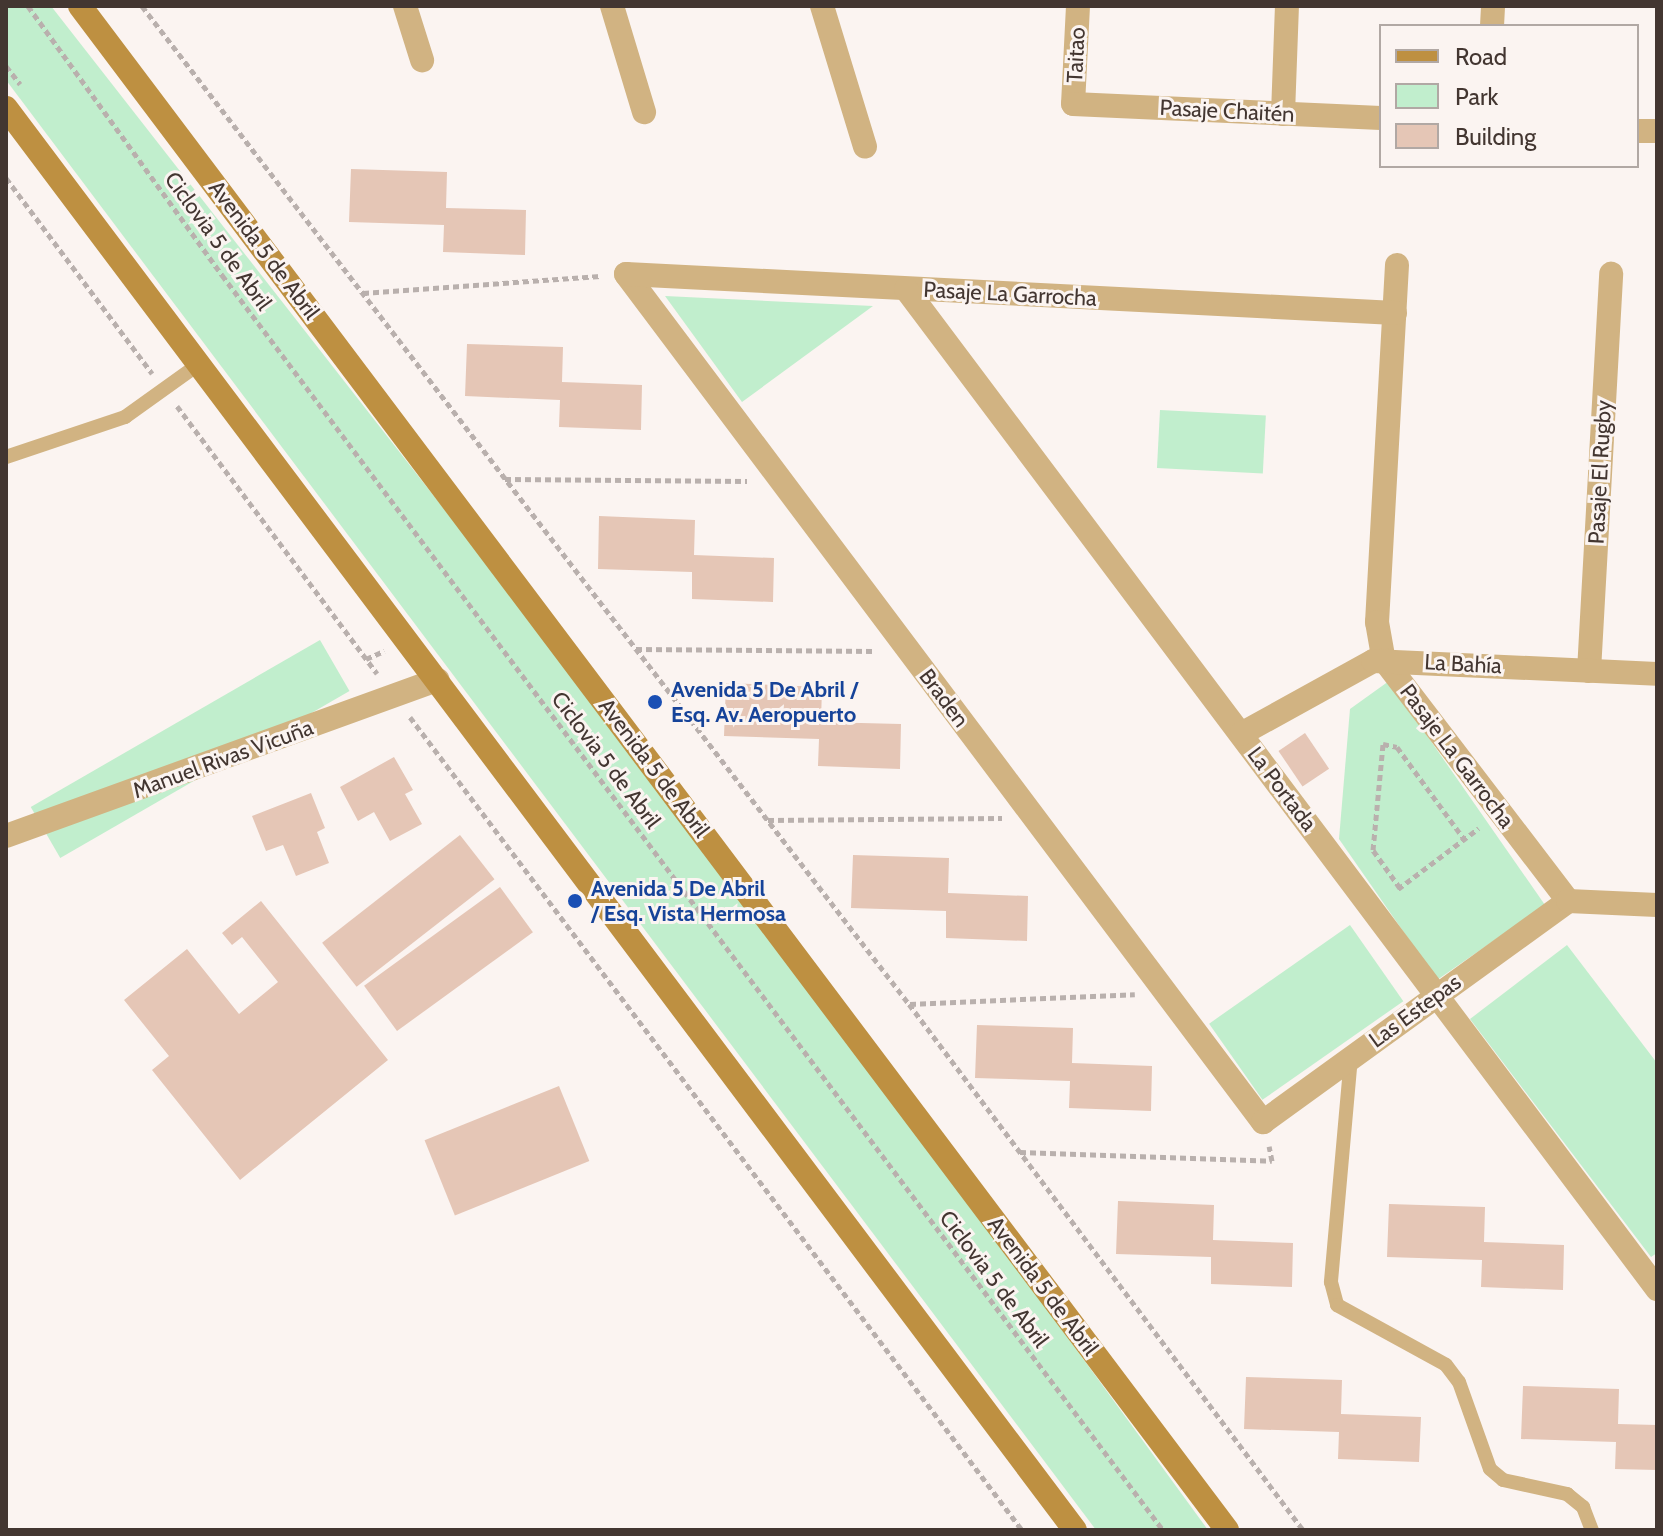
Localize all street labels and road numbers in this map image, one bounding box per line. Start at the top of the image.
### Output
street label: Taitao [1061,27,1091,83]
street label: Pasaje Chaitén [1159,94,1295,128]
street label: Ciclovia 5 de Abril [159,167,277,315]
street label: Avenida 5 de Abril [203,175,325,325]
street label: Pasaje La Garrocha [923,276,1097,312]
street label: Pasaje El Rugby [1583,399,1617,545]
street label: La Bahía [1424,649,1502,679]
street label: Braden [914,664,974,732]
street label: Pasaje La Garrocha [1394,679,1520,833]
street label: Ciclovia 5 de Abril [546,686,666,834]
street label: Avenida 5 de Abril [593,693,715,843]
street label: Manuel Rivas Vicuña [129,714,317,804]
street label: La Portada [1242,742,1322,836]
street label: Las Estepas [1364,969,1466,1053]
street label: Ciclovia 5 de Abril [934,1205,1054,1353]
street label: Avenida 5 de Abril [982,1211,1104,1361]

